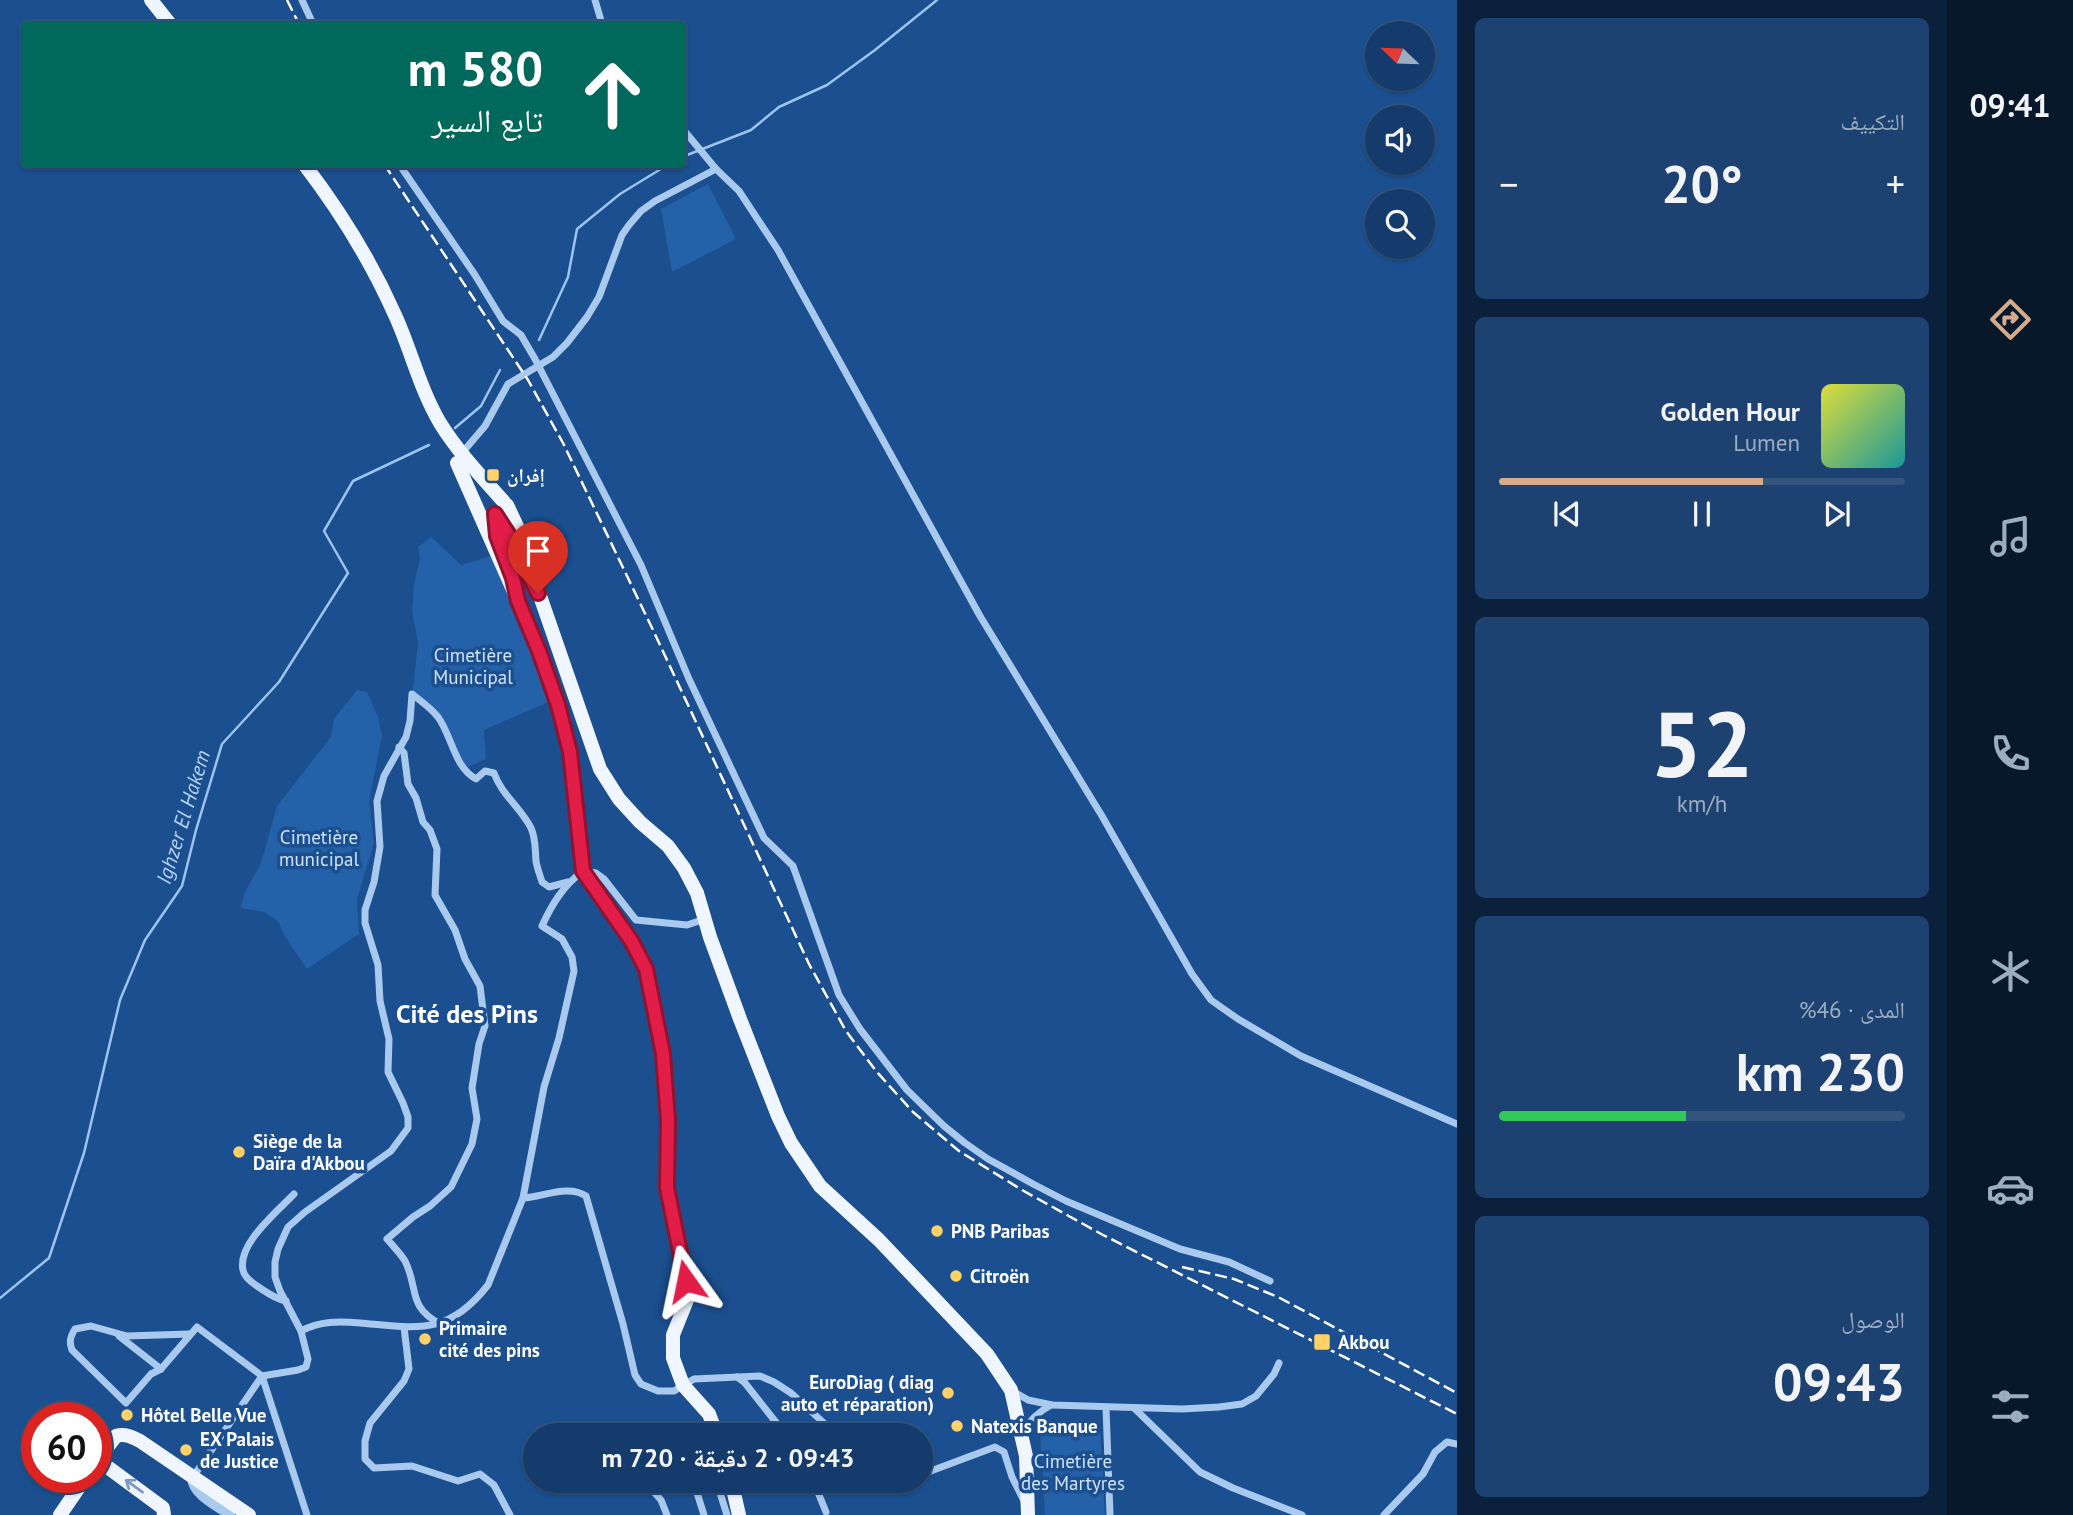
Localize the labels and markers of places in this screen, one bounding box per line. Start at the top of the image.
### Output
place label: إفران [507,463,545,488]
marker: إفران [485,467,501,483]
pin [508,521,568,593]
place label: Siège de la Daïra d'Akbou [253,1129,365,1175]
marker: Siège de la Daïra d'Akbou [231,1144,247,1160]
place label: PNB Paribas [951,1219,1050,1243]
marker: PNB Paribas [929,1223,945,1239]
place label: Citroën [970,1264,1029,1288]
marker: Citroën [948,1268,964,1284]
place label: Primaire cité des pins [439,1316,540,1362]
place label: Akbou [1338,1330,1389,1354]
marker: Primaire cité des pins [417,1331,433,1347]
marker: Akbou [1312,1332,1332,1352]
place label: EuroDiag ( diag auto et réparation) [781,1370,934,1416]
marker: EuroDiag ( diag auto et réparation) [940,1385,956,1401]
place label: Hôtel Belle Vue [141,1403,266,1427]
marker: Hôtel Belle Vue [119,1407,135,1423]
place label: Natexis Banque [971,1414,1098,1438]
marker: Natexis Banque [949,1418,965,1434]
place label: EX Palais de Justice [200,1427,279,1473]
marker: EX Palais de Justice [178,1442,194,1458]

